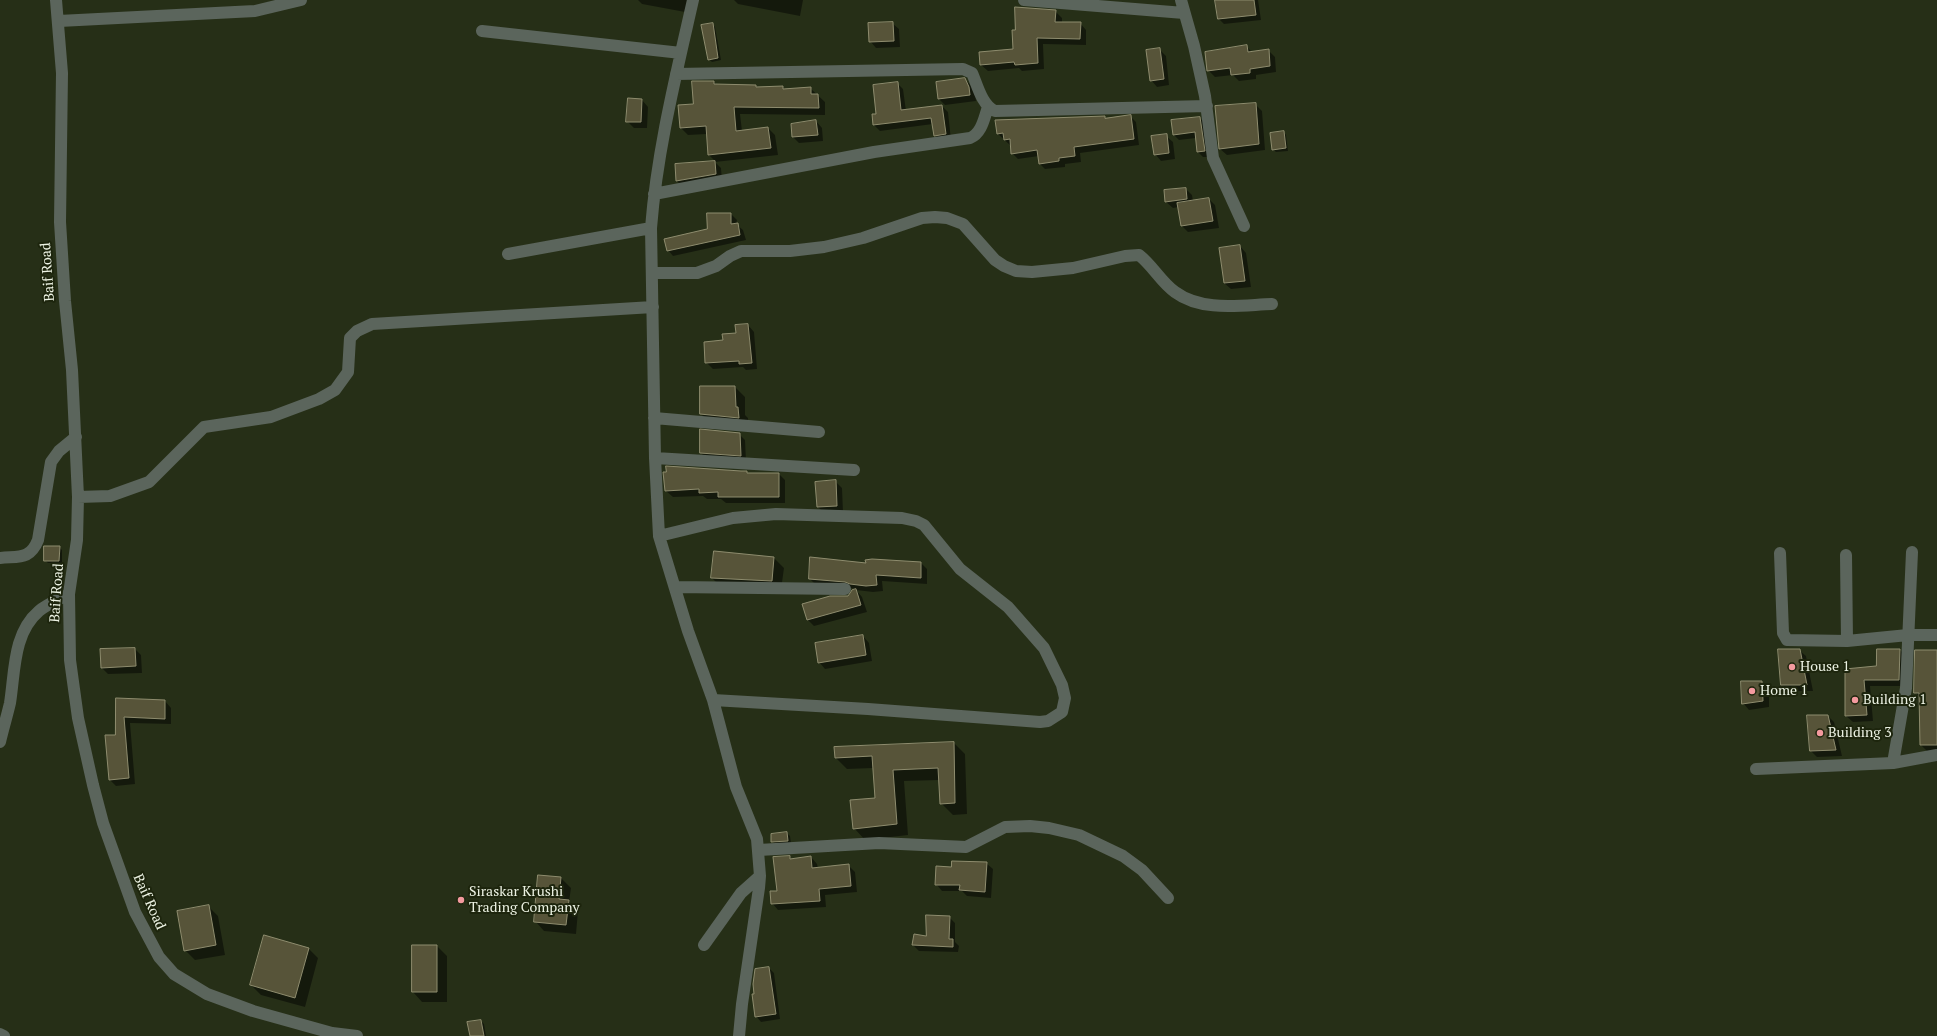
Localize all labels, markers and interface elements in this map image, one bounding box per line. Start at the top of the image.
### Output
street label: Baif Road [38,242,58,302]
street label: Baif Road [47,563,67,623]
place label: House 1 [1800,659,1850,675]
marker: House 1 [1787,662,1797,672]
place label: Home 1 [1760,683,1808,699]
marker: Home 1 [1747,686,1757,696]
place label: Building 1 [1863,692,1927,708]
marker: Building 1 [1850,695,1860,705]
place label: Building 3 [1828,725,1892,741]
marker: Building 3 [1815,728,1825,738]
street label: Baif Road [129,871,169,933]
place label: Siraskar Krushi Trading Company [469,884,580,916]
marker: Siraskar Krushi Trading Company [456,895,466,905]

